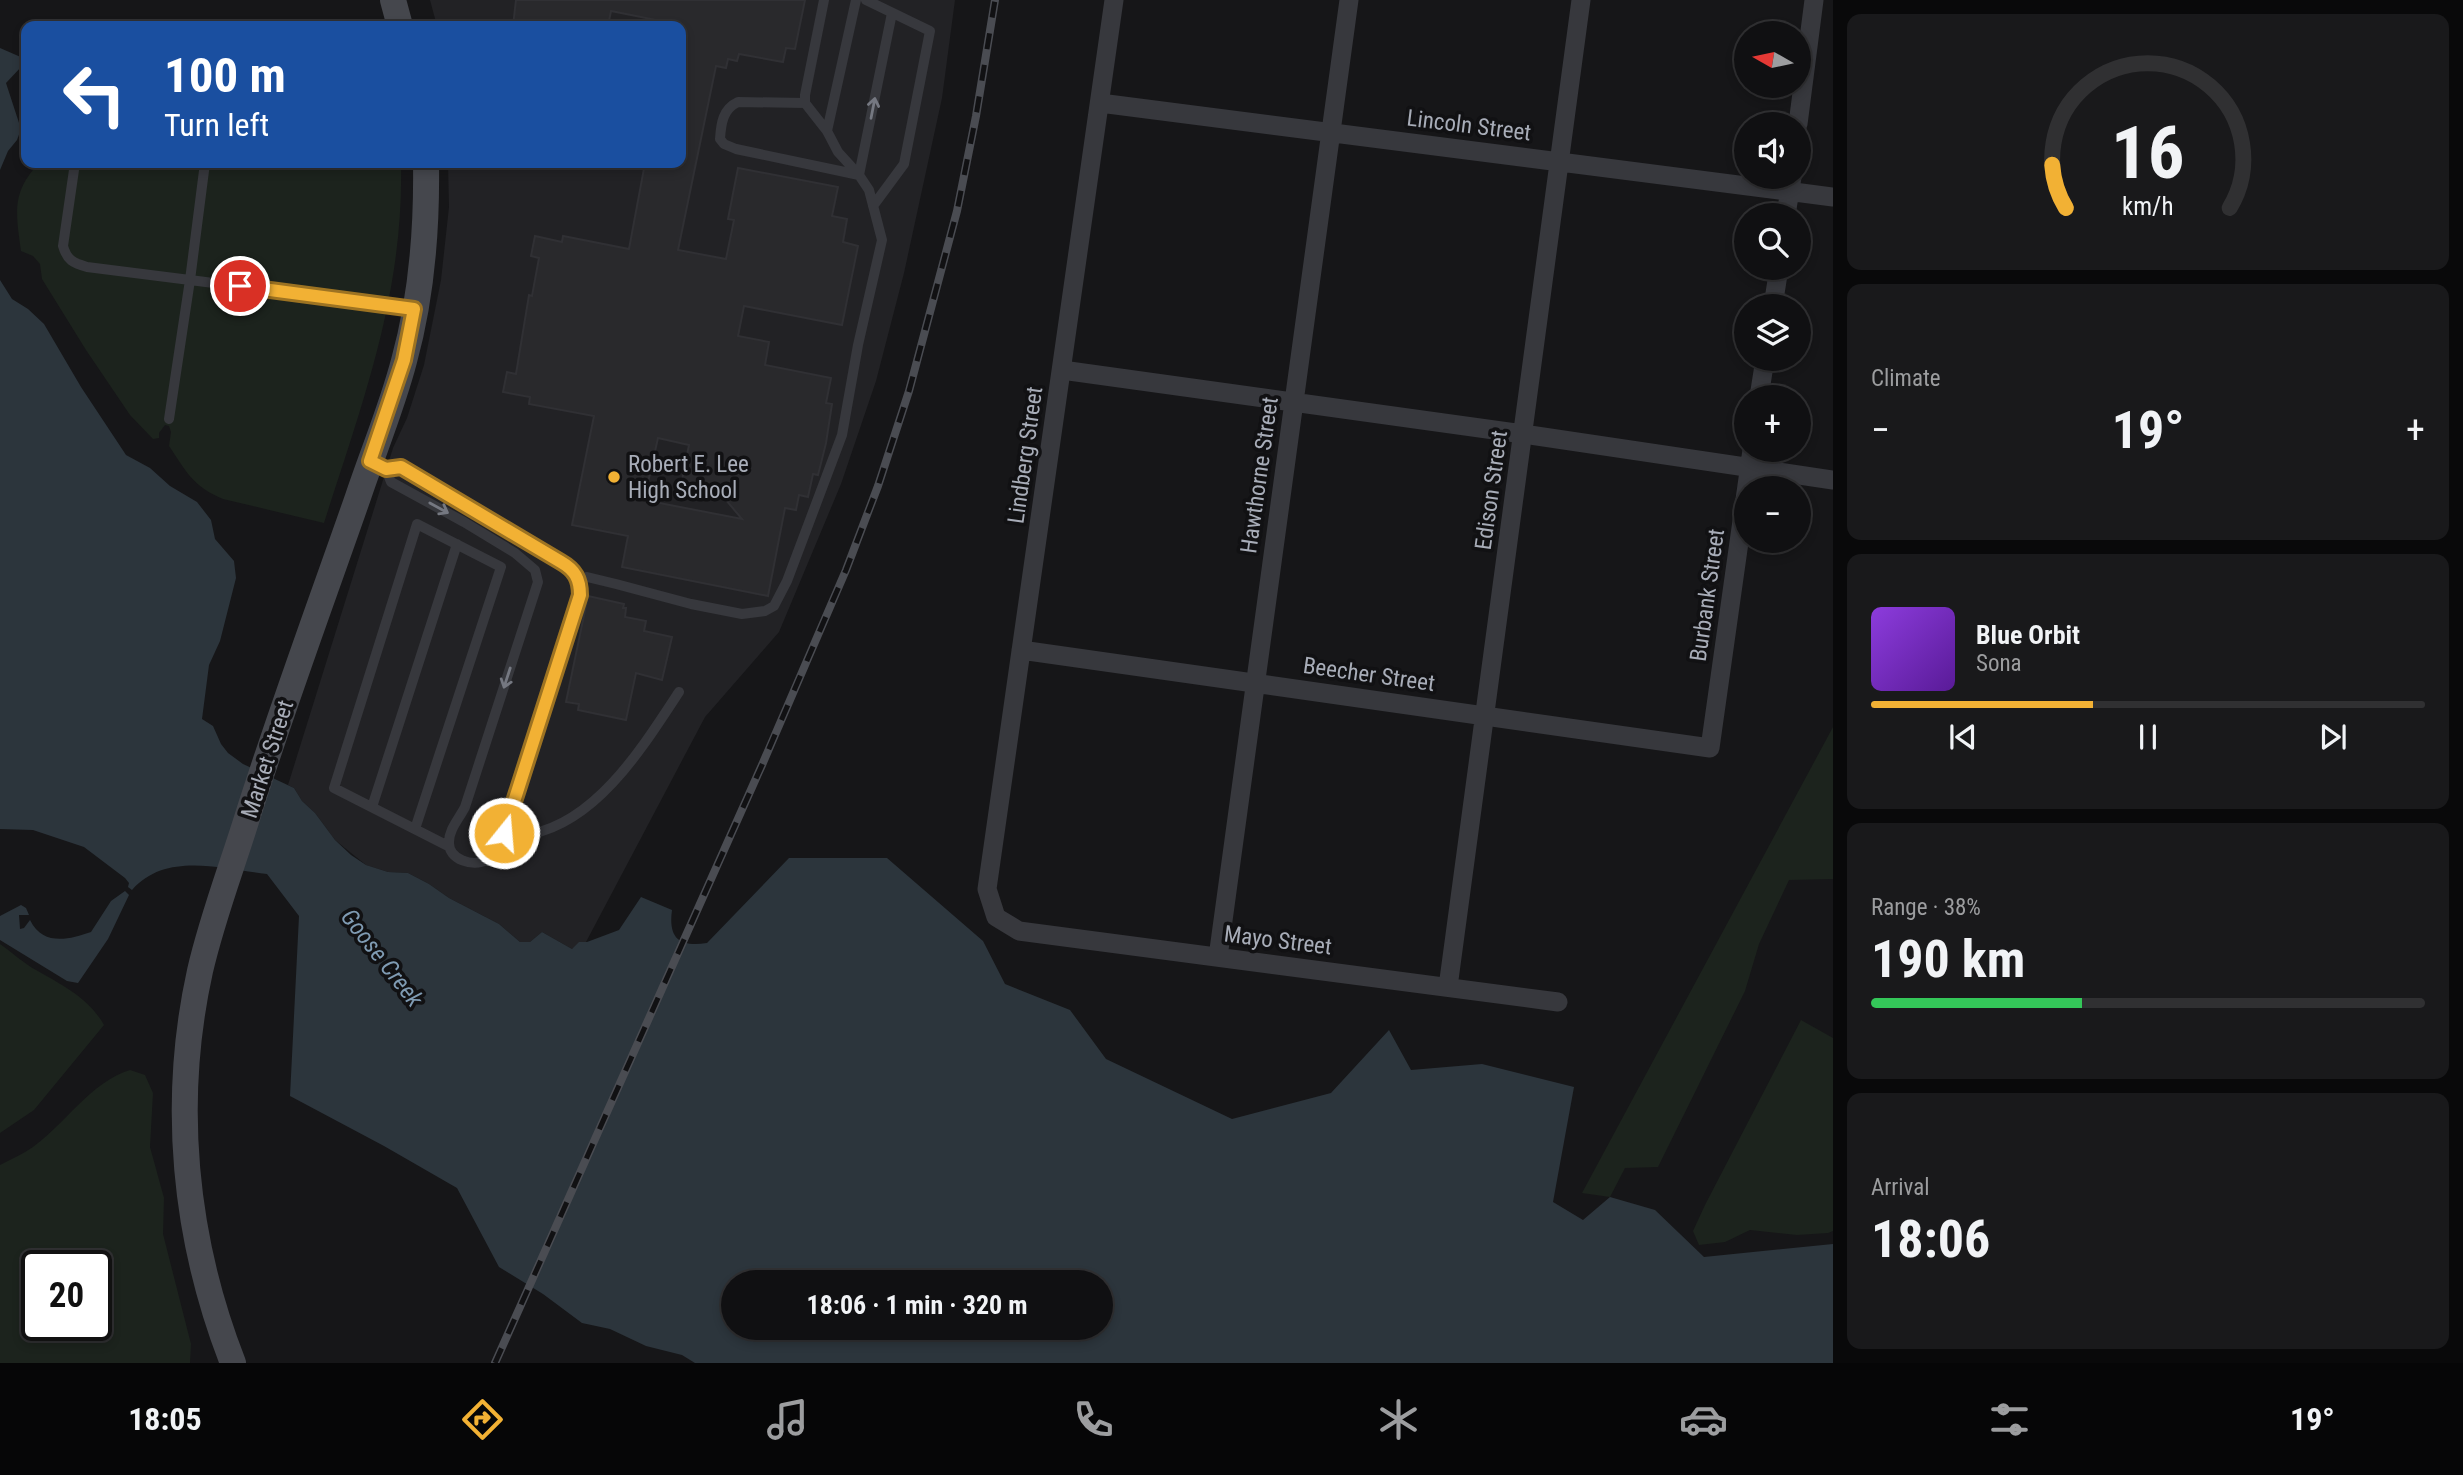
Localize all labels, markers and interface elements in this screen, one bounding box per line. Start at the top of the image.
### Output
north arrow [1734,21,1811,98]
map controls [1734,21,1811,553]
text: 100 m [164,47,286,104]
icon: left [49,49,140,140]
one-way arrow [866,97,880,120]
street label: Lincoln Street [1405,104,1533,147]
text: Turn left [164,106,269,144]
text: 16 [2111,110,2185,196]
button: sound [1734,112,1811,189]
text: km/h [2122,192,2174,221]
button: search [1734,203,1811,280]
pin [210,256,270,316]
icon: arrive [221,267,259,305]
button: layers [1734,294,1811,371]
text: Climate [1871,365,1941,392]
street label: Lindberg Street [1003,385,1048,525]
button: + [1734,385,1811,462]
street label: Hawthorne Street [1235,395,1284,555]
text: 19° [2112,400,2184,461]
text: − [1871,408,1890,452]
text: + [2406,408,2425,452]
street label: Edison Street [1470,429,1513,551]
place label: Robert E. Lee High School [628,451,749,504]
marker: Robert E. Lee High School [606,469,622,485]
button: − [1734,476,1811,553]
one-way arrow [428,502,449,515]
street label: Burbank Street [1685,527,1730,663]
text: Blue Orbit [1976,620,2080,650]
text: Sona [1976,650,2022,677]
street label: Beecher Street [1301,652,1437,697]
one-way arrow [499,667,512,689]
street label: Market Street [236,697,299,821]
icon: previous [1944,718,1982,756]
icon: pause [2129,718,2167,756]
icon: next [2314,718,2352,756]
position arrow [467,796,541,870]
text: Range · 38% [1871,894,1981,921]
water label: Goose Creek [335,903,429,1013]
street label: Mayo Street [1223,920,1333,960]
text: 190 km [1871,929,2025,990]
text: Arrival [1871,1174,1930,1201]
text: 18:06 [1871,1209,1990,1270]
speed limit sign: 20 [21,1250,112,1341]
text: 18:06 · 1 min · 320 m [807,1290,1027,1320]
icon: directions [458,1395,507,1444]
icon: music [763,1395,812,1444]
icon: phone [1069,1395,1118,1444]
icon: climate [1374,1395,1423,1444]
icon: car [1679,1395,1728,1444]
icon: filters [1985,1395,2034,1444]
text: 18:05 [128,1400,202,1438]
text: 19° [2290,1400,2335,1438]

